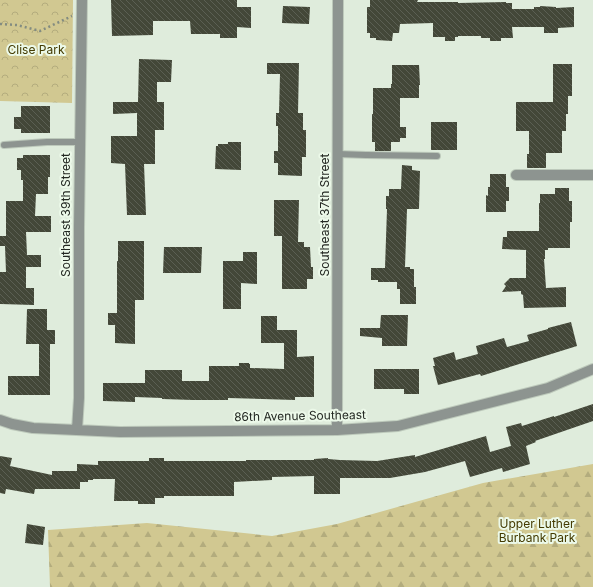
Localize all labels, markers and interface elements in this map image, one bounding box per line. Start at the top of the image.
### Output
park label: Clise Park [8,42,65,57]
street label: Southeast 39th Street [58,153,73,277]
street label: Southeast 37th Street [317,153,332,276]
street label: 86th Avenue Southeast [234,407,366,424]
park label: Upper Luther Burbank Park [499,516,576,545]

